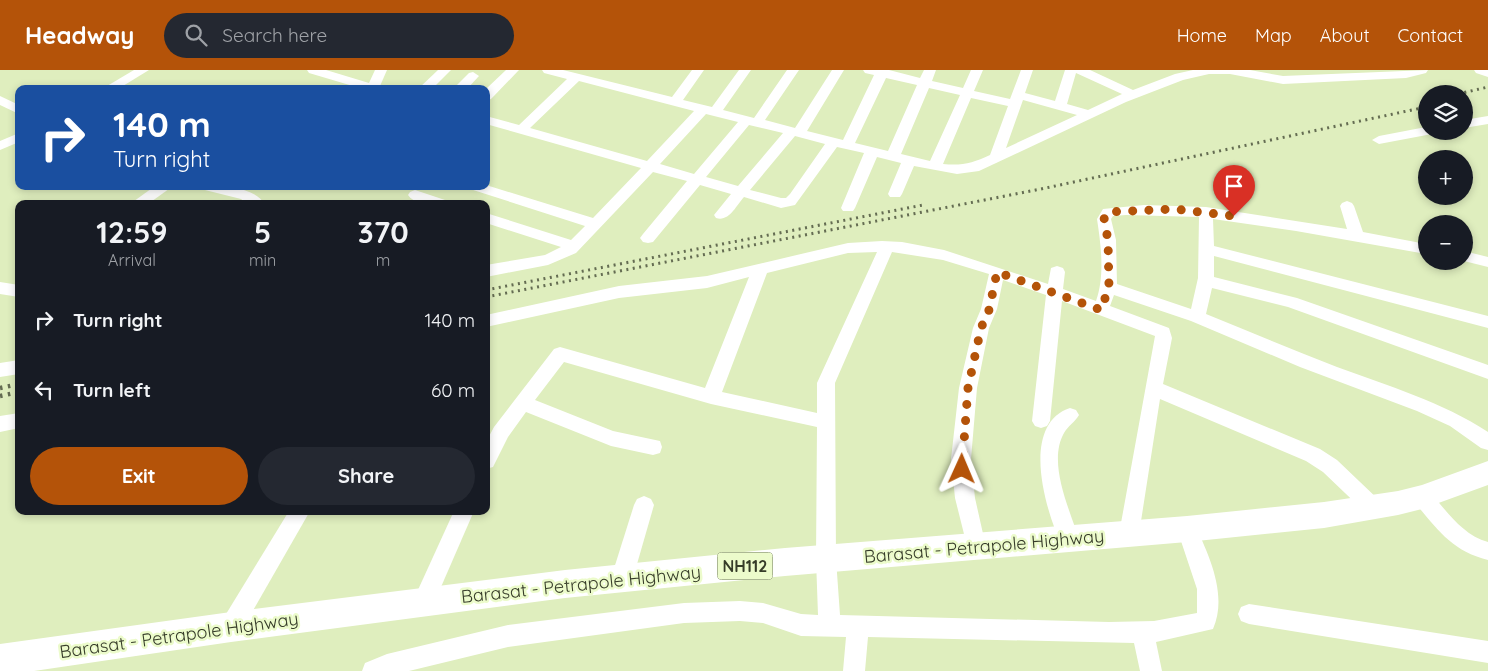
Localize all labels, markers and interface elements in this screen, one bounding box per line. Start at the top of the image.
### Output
search box [164,13,514,58]
text: Headway [25,20,134,50]
icon: search [182,21,210,49]
text: Search here [222,23,327,47]
text: Home [1177,24,1227,47]
text: Map [1255,24,1292,47]
text: About [1320,24,1370,47]
text: Contact [1398,24,1463,47]
map controls [1418,85,1473,270]
button: layers [1418,85,1473,140]
text: 140 m [113,102,211,146]
icon: right [30,105,95,170]
text: Turn right [113,145,210,173]
button: + [1418,150,1473,205]
pin [1213,165,1255,216]
icon: arrive [1220,172,1248,200]
text: 12:59 [96,213,168,251]
text: 5 [254,213,271,251]
text: 370 [358,213,409,251]
button: − [1418,215,1473,270]
text: Arrival [108,250,156,270]
text: min [249,250,276,270]
text: m [376,250,390,270]
icon: right [30,306,58,334]
text: Turn right [73,308,162,332]
text: 140 m [424,308,475,332]
icon: left [30,376,58,404]
text: Turn left [73,378,151,402]
text: 60 m [431,378,475,402]
position arrow [935,442,987,494]
button: Exit [30,447,248,505]
button: Share [258,447,475,505]
street label: Barasat - Petrapole Highway [863,524,1105,568]
road number: NH112 [718,552,772,580]
street label: Barasat - Petrapole Highway [460,560,702,608]
street label: Barasat - Petrapole Highway [58,607,300,663]

